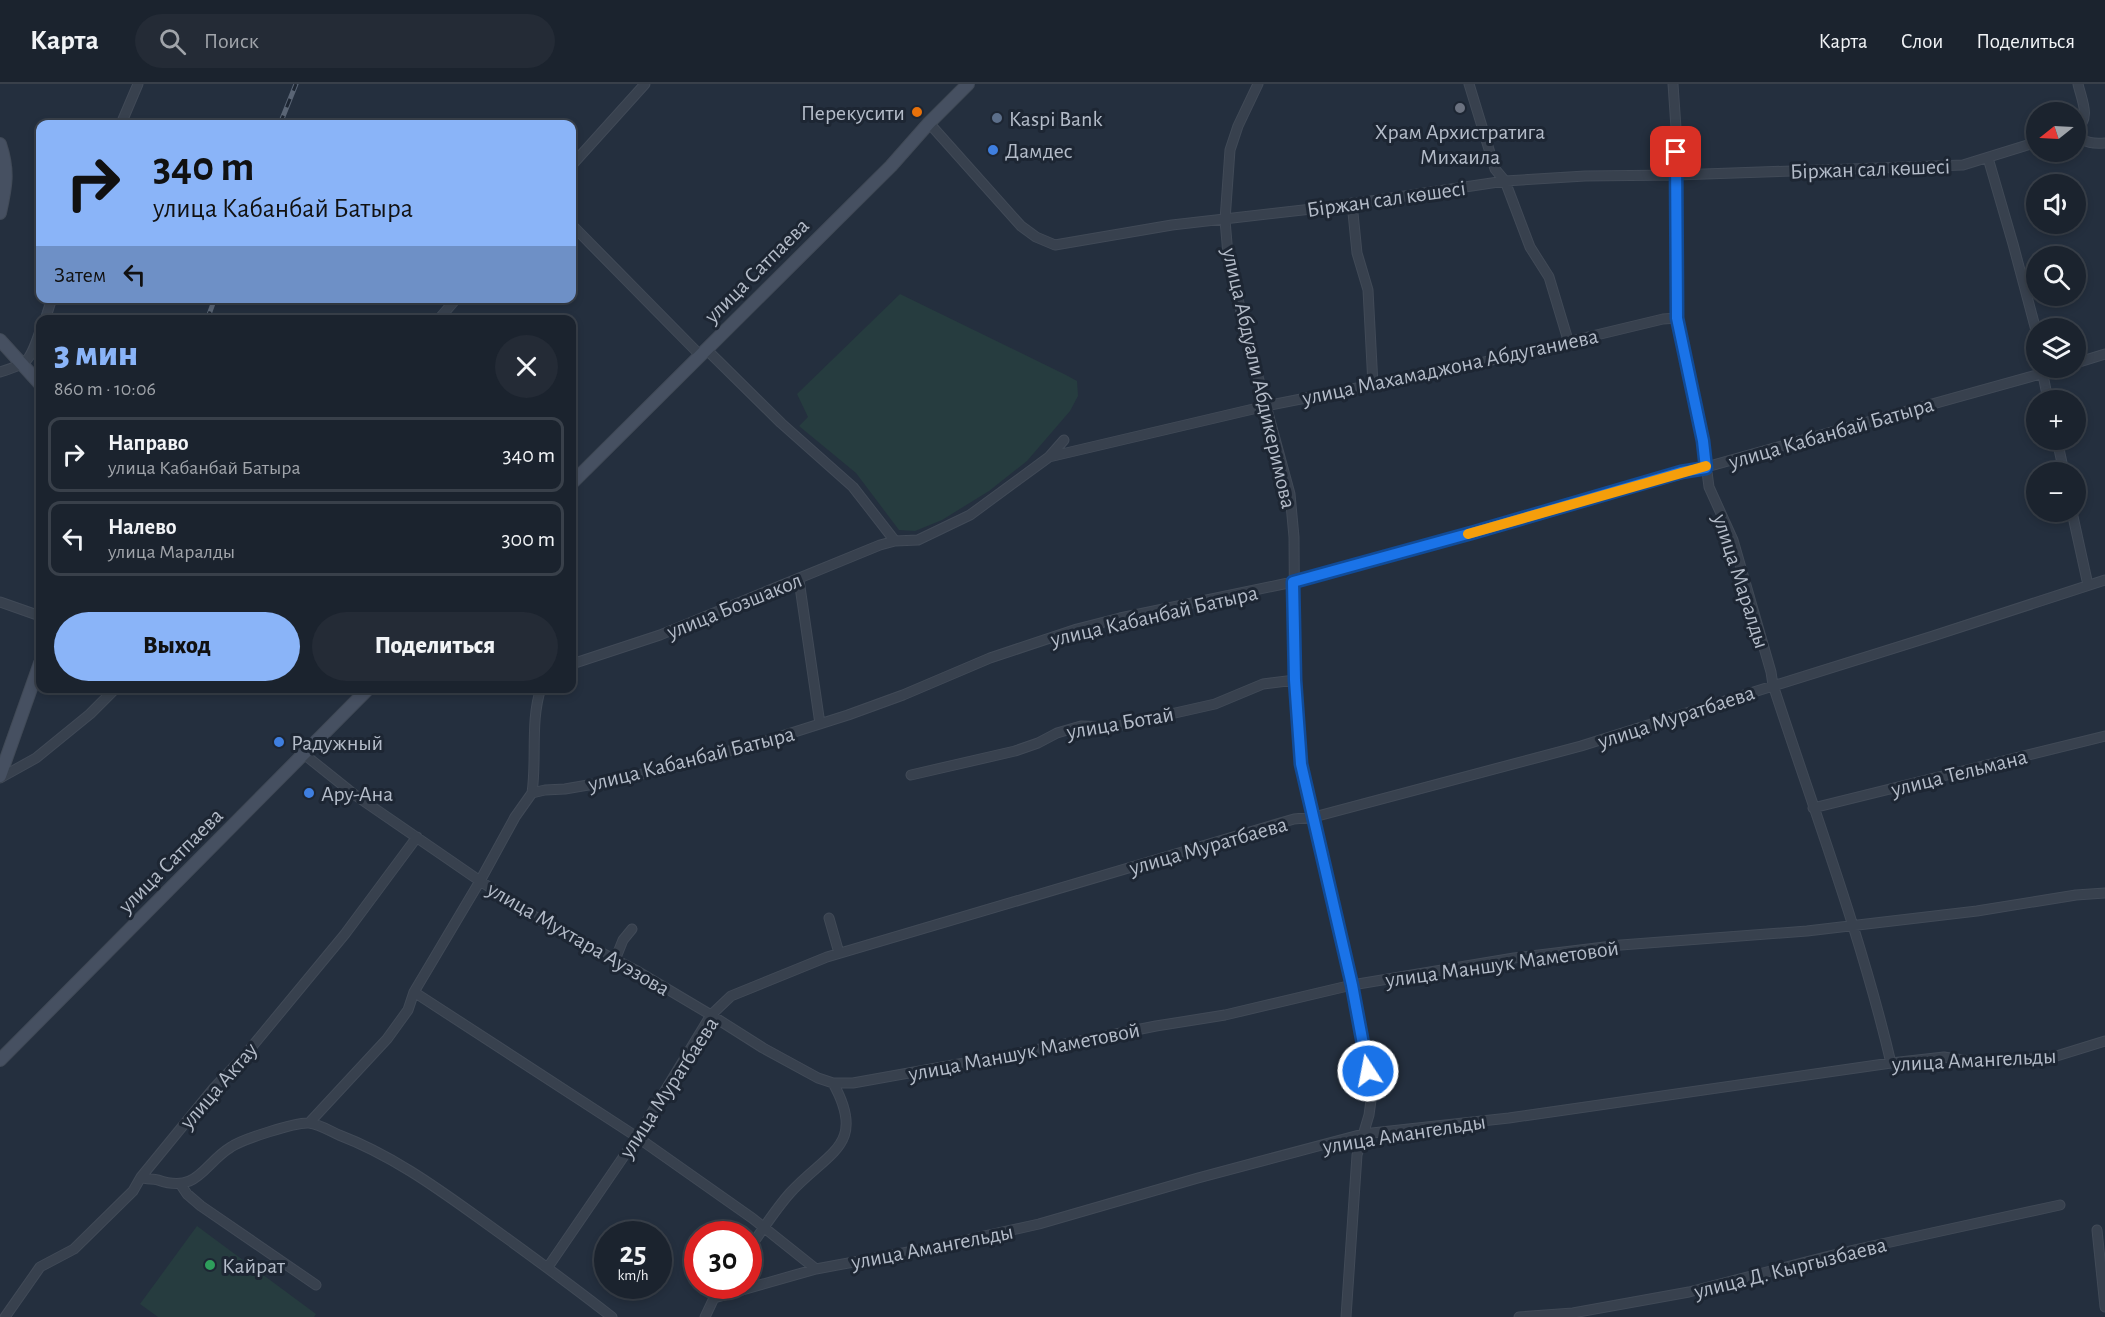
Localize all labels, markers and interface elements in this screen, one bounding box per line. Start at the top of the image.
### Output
search box [135,14,555,68]
icon: search [156,25,189,58]
text: Карта [30,27,99,55]
text: Поиск [204,30,259,52]
text: Карта [1818,31,1868,52]
text: Слои [1901,31,1943,52]
text: Поделиться [1976,31,2075,52]
marker: Храм Архистратига Михаила [1453,101,1467,115]
place label: Перекусити [801,102,905,124]
north arrow [2026,102,2086,162]
map controls [2026,102,2086,522]
marker: Перекусити [910,105,924,119]
place label: Kaspi Bank [1009,108,1102,130]
marker: Kaspi Bank [990,111,1004,125]
place label: Храм Архистратига Михаила [1375,121,1545,168]
pin [1650,126,1701,177]
icon: arrive [1659,135,1692,168]
place label: Дамдес [1005,140,1073,162]
marker: Дамдес [986,143,1000,157]
icon: right [54,144,132,222]
text: 340 m [153,146,254,188]
street label: Біржан сал көшесі [1790,155,1951,183]
button: sound [2026,174,2086,234]
street label: Біржан сал көшесі [1305,177,1467,221]
text: улица Кабанбай Батыра [153,195,413,222]
street label: улица Сатпаева [699,214,813,328]
street label: улица Абдуали Абдикеримова [1218,245,1300,511]
button: search [2026,246,2086,306]
icon: left [118,258,151,291]
text: Затем [54,264,106,286]
button: layers [2026,318,2086,378]
street label: улица Махамаджона Абдуганиева [1299,325,1600,409]
button: close [495,335,558,398]
text: 3 мин [54,336,138,372]
text: 860 m · 10:06 [54,379,156,399]
button: + [2026,390,2086,450]
street label: улица Кабанбай Батыра [1725,393,1936,473]
text: Направо [108,432,189,454]
icon: right [57,438,90,471]
text: 340 m [503,444,555,466]
text: улица Кабанбай Батыра [108,458,301,478]
button: − [2026,462,2086,522]
street label: улица Маралды [1709,510,1773,651]
text: Налево [108,516,177,538]
icon: left [57,522,90,555]
text: 300 m [501,528,555,550]
text: улица Маралды [108,542,235,562]
street label: улица Бозшакол [663,569,805,643]
street label: улица Кабанбай Батыра [1048,581,1260,651]
button: Выход [54,612,300,681]
button: Поделиться [312,612,558,681]
street label: улица Муратбаева [1594,681,1757,753]
street label: улица Ботай [1064,703,1175,743]
street label: улица Кабанбай Батыра [585,723,797,796]
place label: Радужный [291,732,383,754]
marker: Радужный [272,735,286,749]
street label: улица Тельмана [1888,745,2030,801]
place label: Ару-Ана [321,783,393,805]
marker: Ару-Ана [302,786,316,800]
street label: улица Сатпаева [113,804,227,918]
street label: улица Муратбаева [1126,813,1290,879]
street label: улица Мухтара Ауэзова [483,877,673,1000]
street label: улица Маншук Маметовой [1383,937,1620,991]
street label: улица Муратбаева [615,1013,723,1163]
street label: улица Маншук Маметовой [906,1019,1142,1085]
street label: улица Актау [175,1038,262,1134]
position arrow [1336,1039,1400,1103]
street label: улица Амангельды [1890,1045,2057,1075]
street label: улица Амангельды [1320,1110,1487,1158]
street label: улица Амангельды [848,1220,1015,1274]
speed limit sign: 30 [684,1221,762,1299]
street label: улица Д. Кыргызбаева [1691,1233,1889,1303]
text: 25 [619,1238,647,1268]
place label: Кайрат [222,1255,286,1277]
marker: Кайрат [203,1258,217,1272]
text: km/h [618,1268,648,1283]

